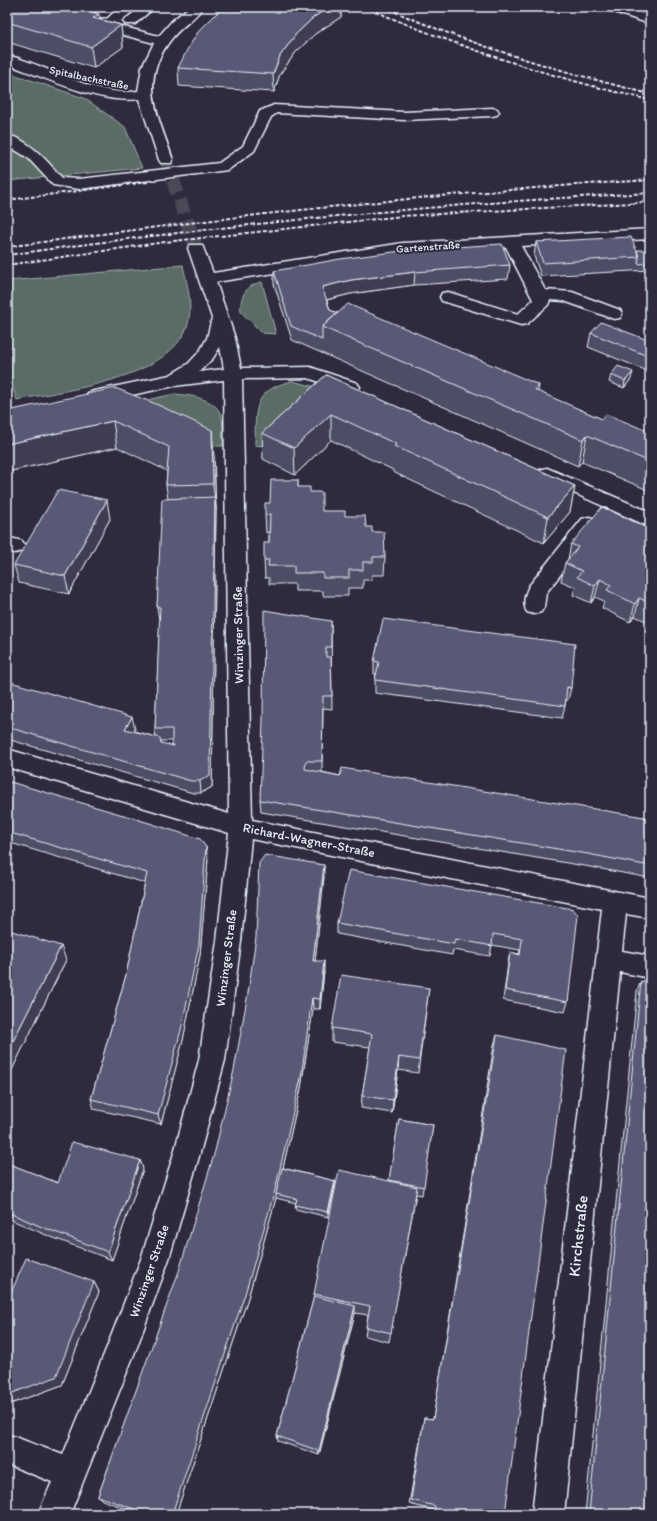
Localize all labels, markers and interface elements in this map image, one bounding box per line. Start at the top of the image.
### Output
street label: Spitalbachstraße [48,63,130,93]
street label: Gartenstraße [395,238,461,256]
street label: Winzinger Straße [230,586,246,684]
street label: Richard-Wagner-Straße [242,820,376,860]
street label: Winzinger Straße [213,909,239,1007]
street label: Kirchstraße [564,1194,592,1278]
street label: Winzinger Straße [126,1222,172,1320]

